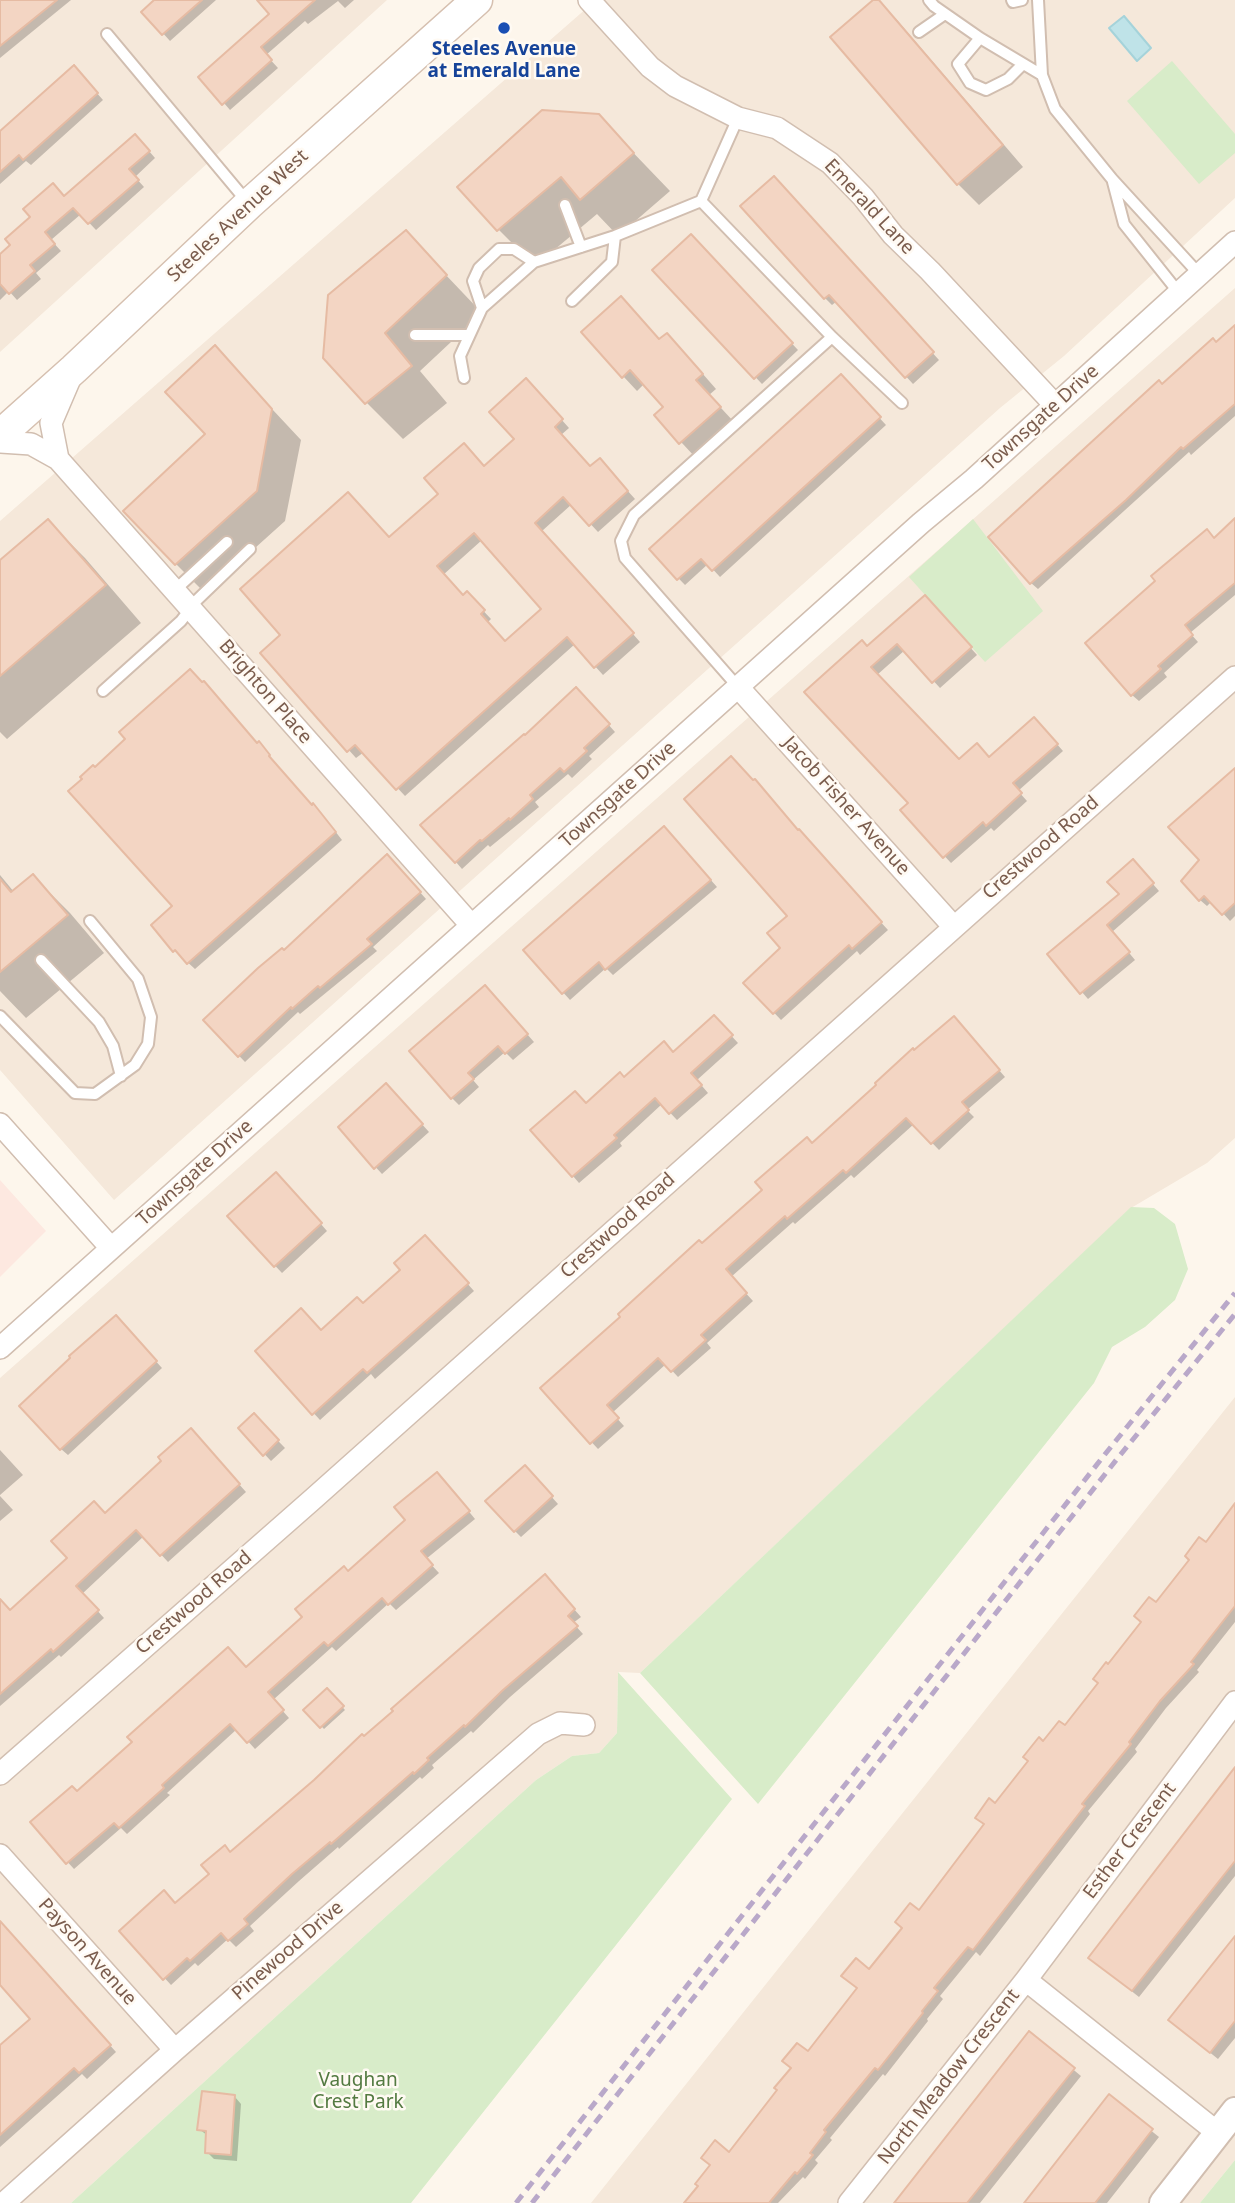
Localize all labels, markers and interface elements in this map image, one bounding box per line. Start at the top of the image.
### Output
marker: Steeles Avenue at Emerald Lane [496,20,512,36]
place label: Steeles Avenue at Emerald Lane [428,39,580,83]
street label: Steeles Avenue West [163,145,313,287]
street label: Emerald Lane [819,155,919,259]
street label: Townsgate Drive [978,360,1104,476]
street label: Brighton Place [214,635,316,749]
street label: Jacob Fisher Avenue [778,732,914,880]
street label: Townsgate Drive [555,737,681,853]
street label: Crestwood Road [978,791,1104,905]
street label: Townsgate Drive [132,1115,258,1231]
street label: Crestwood Road [556,1169,680,1283]
street label: Crestwood Road [131,1546,257,1660]
street label: Esther Crescent [1079,1778,1181,1904]
street label: Payson Avenue [33,1894,141,2010]
street label: Pinewood Drive [228,1896,348,2006]
street label: North Meadow Crescent [873,1985,1025,2169]
park label: Vaughan Crest Park [312,2070,404,2114]

